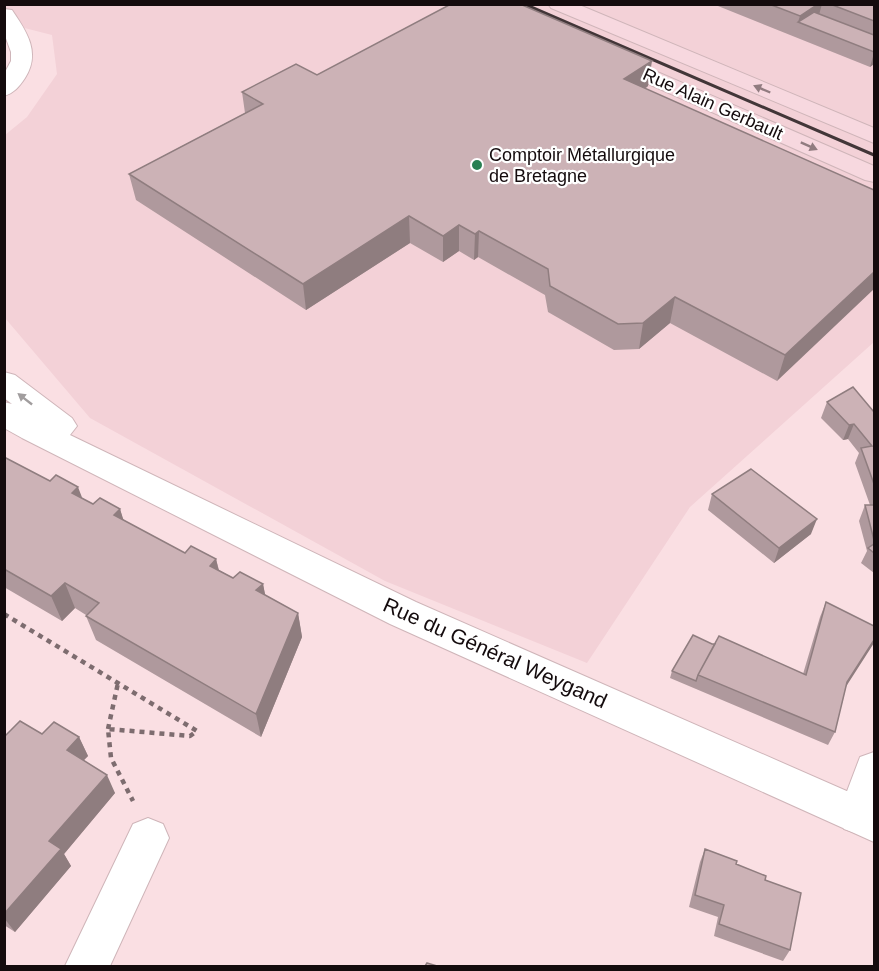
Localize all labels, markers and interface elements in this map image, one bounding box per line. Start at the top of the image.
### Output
street label: Rue Alain Gerbault [640,64,786,144]
one-way arrow [754,85,771,94]
one-way arrow [800,142,818,151]
place label: Comptoir Métallurgique de Bretagne [489,145,675,186]
marker: Comptoir Métallurgique de Bretagne [470,158,484,172]
one-way arrow [18,393,33,405]
street label: Rue du Général Weygand [380,593,611,712]

